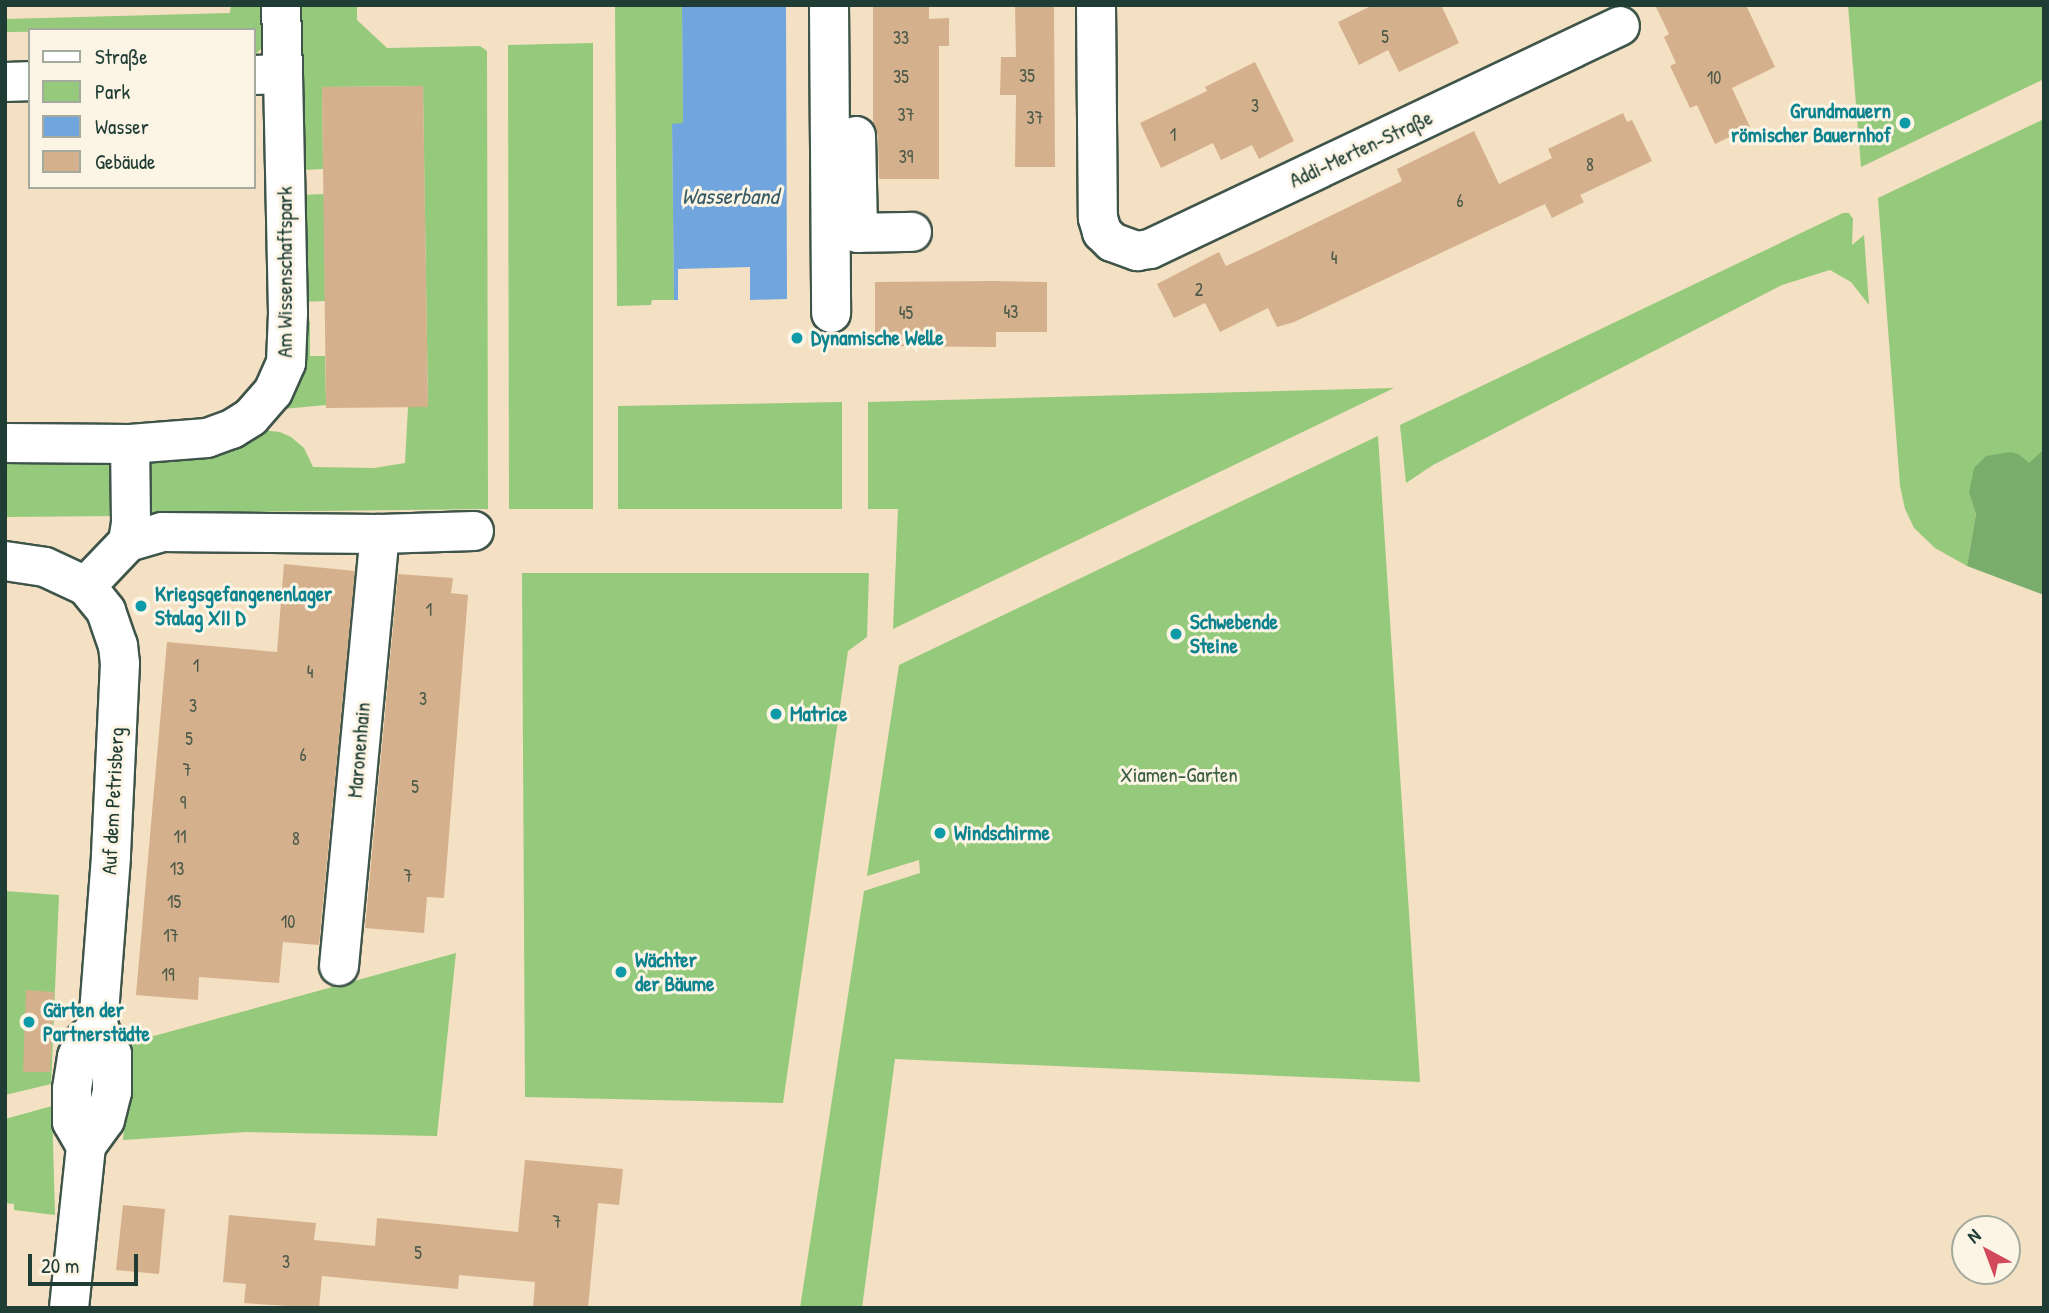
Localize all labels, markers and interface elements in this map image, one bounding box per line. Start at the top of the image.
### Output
house number: 5 [1381,26,1389,48]
house number: 33 [893,27,909,49]
legend [28,28,256,189]
text: Straße [95,42,148,71]
house number: 35 [1019,65,1035,87]
house number: 35 [893,66,909,88]
house number: 10 [1707,67,1721,89]
text: Park [95,77,130,106]
house number: 3 [1251,95,1259,117]
place label: Grundmauern römischer Bauernhof [1731,98,1891,148]
house number: 37 [898,104,914,126]
street label: Addi-Merten-Straße [1285,105,1437,193]
house number: 37 [1027,107,1043,129]
text: Wasser [95,112,149,141]
marker: Grundmauern römischer Bauernhof [1897,115,1913,131]
house number: 1 [1170,124,1176,146]
house number: 39 [899,146,913,168]
text: Gebäude [95,147,155,176]
house number: 8 [1586,154,1594,176]
water label: Wasserband [682,182,778,210]
street label: Am Wissenschaftspark [272,186,298,358]
house number: 6 [1456,190,1464,212]
house number: 4 [1331,247,1337,269]
house number: 2 [1195,279,1203,301]
house number: 43 [1004,301,1018,323]
house number: 45 [899,302,913,324]
place label: Dynamische Welle [811,325,944,351]
marker: Dynamische Welle [789,330,805,346]
place label: Kriegsgefangenenlager Stalag XII D [155,581,332,631]
marker: Kriegsgefangenenlager Stalag XII D [133,598,149,614]
house number: 1 [426,599,432,621]
place label: Schwebende Steine [1190,609,1278,659]
marker: Schwebende Steine [1168,626,1184,642]
house number: 1 [193,655,199,677]
house number: 4 [307,661,313,683]
house number: 3 [419,688,427,710]
house number: 3 [189,695,197,717]
street label: Maronenhain [342,701,376,799]
place label: Matrice [790,701,847,727]
marker: Matrice [768,706,784,722]
street label: Auf dem Petrisberg [97,727,129,875]
house number: 5 [185,728,193,750]
house number: 6 [299,744,307,766]
house number: 7 [183,759,191,781]
park label: Xiamen-Garten [1120,762,1238,788]
house number: 5 [411,776,419,798]
house number: 9 [180,792,186,814]
place label: Windschirme [954,820,1050,846]
marker: Windschirme [932,825,948,841]
house number: 11 [173,826,187,848]
house number: 8 [292,828,300,850]
house number: 13 [170,858,184,880]
house number: 7 [404,865,412,887]
house number: 15 [167,891,181,913]
house number: 10 [281,911,295,933]
house number: 17 [163,925,179,947]
place label: Wächter der Bäume [635,947,714,997]
house number: 19 [161,964,175,986]
marker: Wächter der Bäume [613,964,629,980]
place label: Gärten der Partnerstädte [43,997,150,1047]
marker: Gärten der Partnerstädte [21,1014,37,1030]
house number: 7 [553,1211,561,1233]
north arrow [1951,1215,2021,1285]
text: N [1961,1223,1986,1249]
scale bar [32,1240,142,1284]
house number: 5 [414,1242,422,1264]
text: 20 m [41,1251,79,1280]
house number: 3 [282,1251,290,1273]

